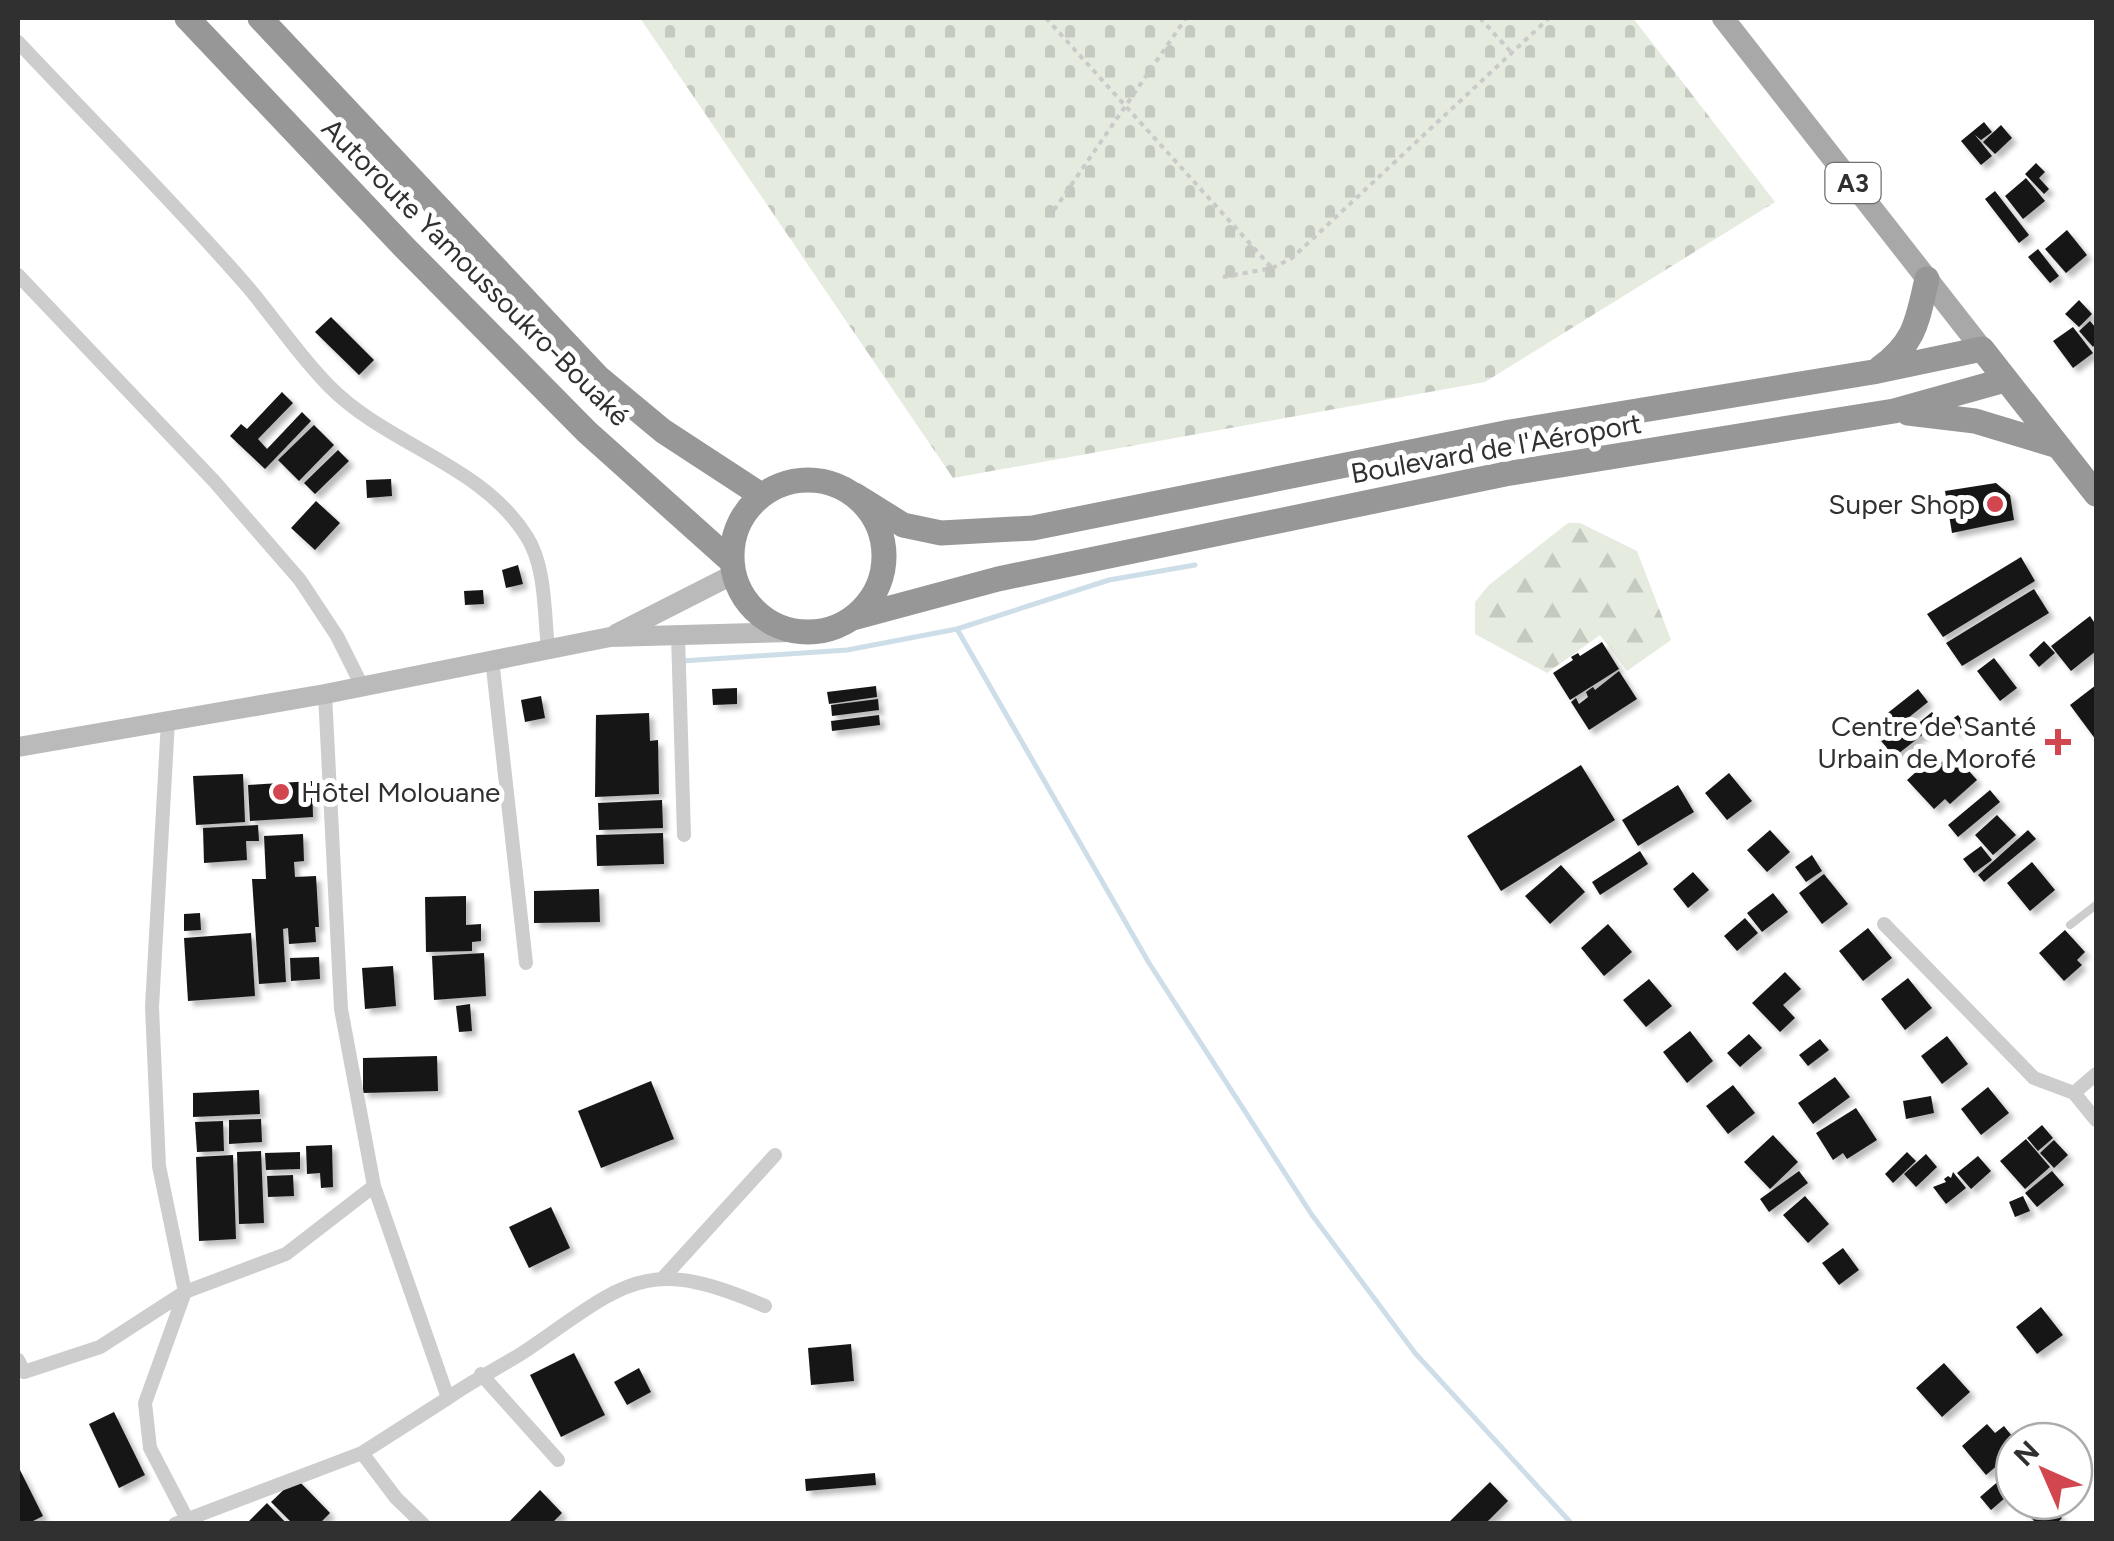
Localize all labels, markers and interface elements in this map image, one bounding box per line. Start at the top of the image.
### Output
street label: Autoroute Yamoussoukro-Bouaké [315,111,637,433]
road number: A3 [1826,163,1880,203]
street label: Boulevard de l'Aéroport [1348,406,1644,490]
place label: Super Shop [1828,487,1975,521]
marker: Super Shop [1984,493,2006,515]
place label: Centre de Santé Urbain de Morofé [1817,709,2036,775]
marker: Centre de Santé Urbain de Morofé [2045,729,2071,755]
place label: Hôtel Molouane [301,775,500,809]
marker: Hôtel Molouane [270,781,292,803]
north arrow [1994,1421,2094,1521]
text: N [2007,1434,2046,1473]

